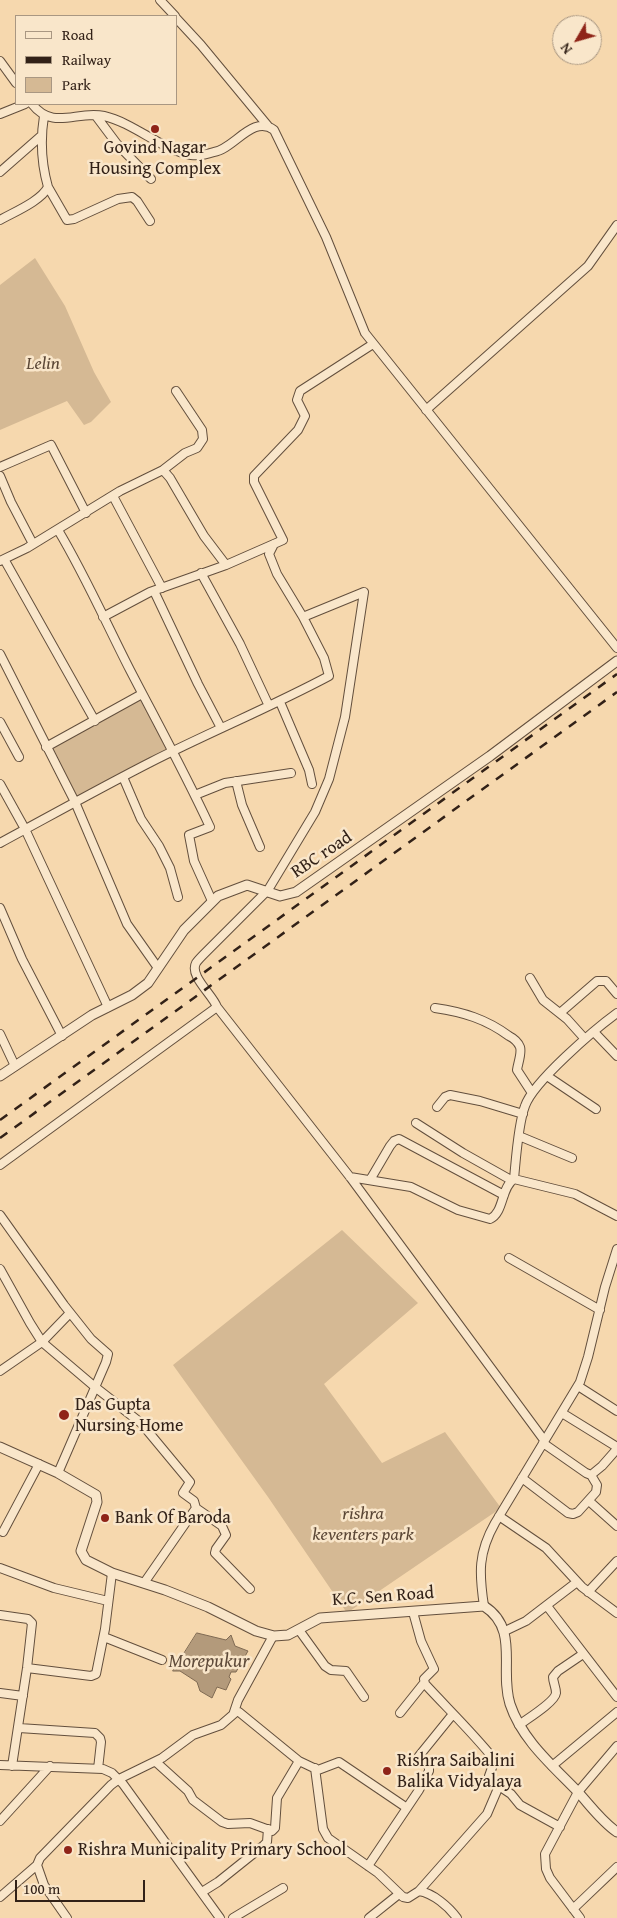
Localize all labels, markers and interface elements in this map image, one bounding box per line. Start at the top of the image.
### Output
legend [15,15,178,105]
north arrow [552,15,602,65]
text: Road [62,24,93,45]
text: N [555,39,577,58]
text: Railway [62,49,111,70]
text: Park [62,74,91,95]
marker: Govind Nagar Housing Complex [149,123,161,135]
place label: Govind Nagar Housing Complex [89,137,221,180]
park label: Lelin [26,353,60,375]
street label: RBC road [287,827,357,883]
place label: Das Gupta Nursing Home [75,1394,183,1436]
marker: Das Gupta Nursing Home [57,1408,71,1422]
park label: rishra keventers park [312,1503,414,1546]
place label: Bank Of Baroda [115,1507,231,1529]
marker: Bank Of Baroda [99,1512,111,1524]
street label: K.C. Sen Road [331,1583,435,1611]
water label: Morepukur [168,1651,250,1673]
place label: Rishra Saibalini Balika Vidyalaya [397,1750,522,1792]
marker: Rishra Saibalini Balika Vidyalaya [381,1765,393,1777]
place label: Rishra Municipality Primary School [78,1839,346,1861]
marker: Rishra Municipality Primary School [62,1844,74,1856]
scale bar [18,1870,148,1902]
text: 100 m [23,1878,60,1899]

